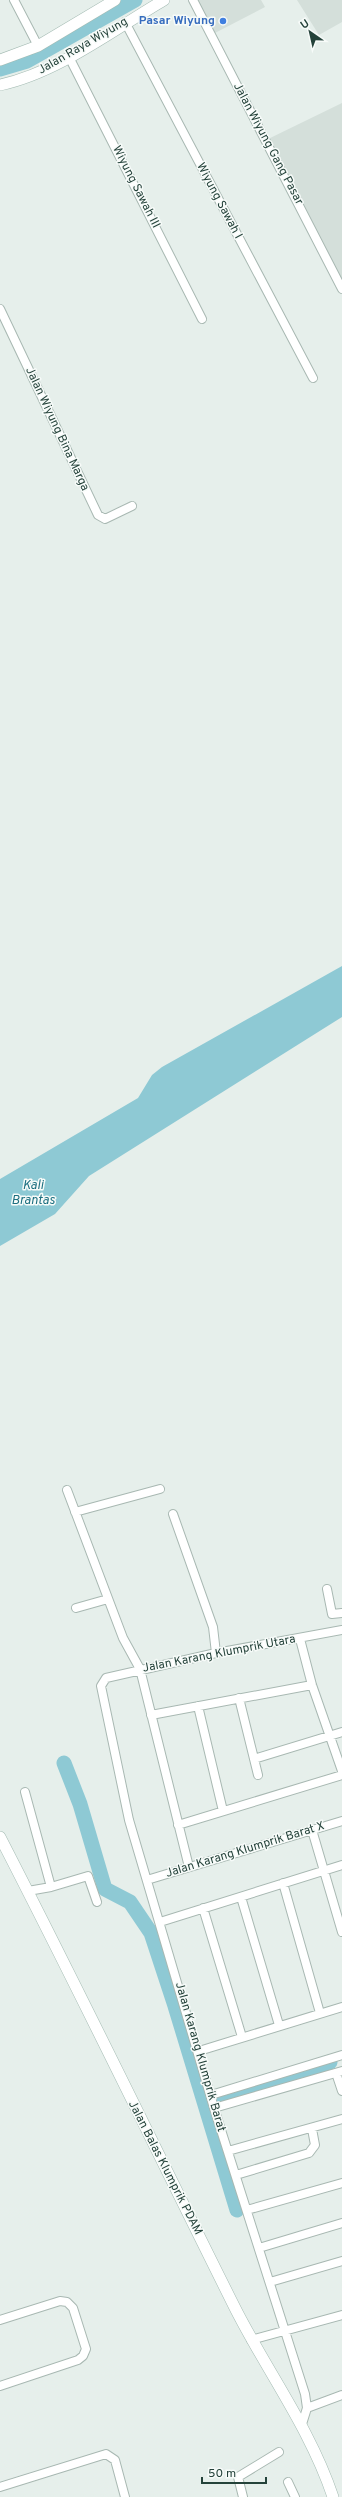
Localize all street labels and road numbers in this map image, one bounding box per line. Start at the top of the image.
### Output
street label: Jalan Raya Wiyung [35,14,131,78]
street label: Jalan Wiyung Gang Pasar [229,80,307,208]
street label: Wiyung Sawah III [108,143,164,231]
street label: Wiyung Sawah I [192,160,246,242]
street label: Jalan Wiyung Bina Marga [21,365,93,493]
street label: Jalan Karang Klumprik Utara [141,1631,297,1677]
street label: Jalan Karang Klumprik Barat X [164,1818,326,1882]
street label: Jalan Karang Klumprik Barat [171,1980,229,2134]
street label: Jalan Balas Klumprik PDAM [124,2098,206,2238]

